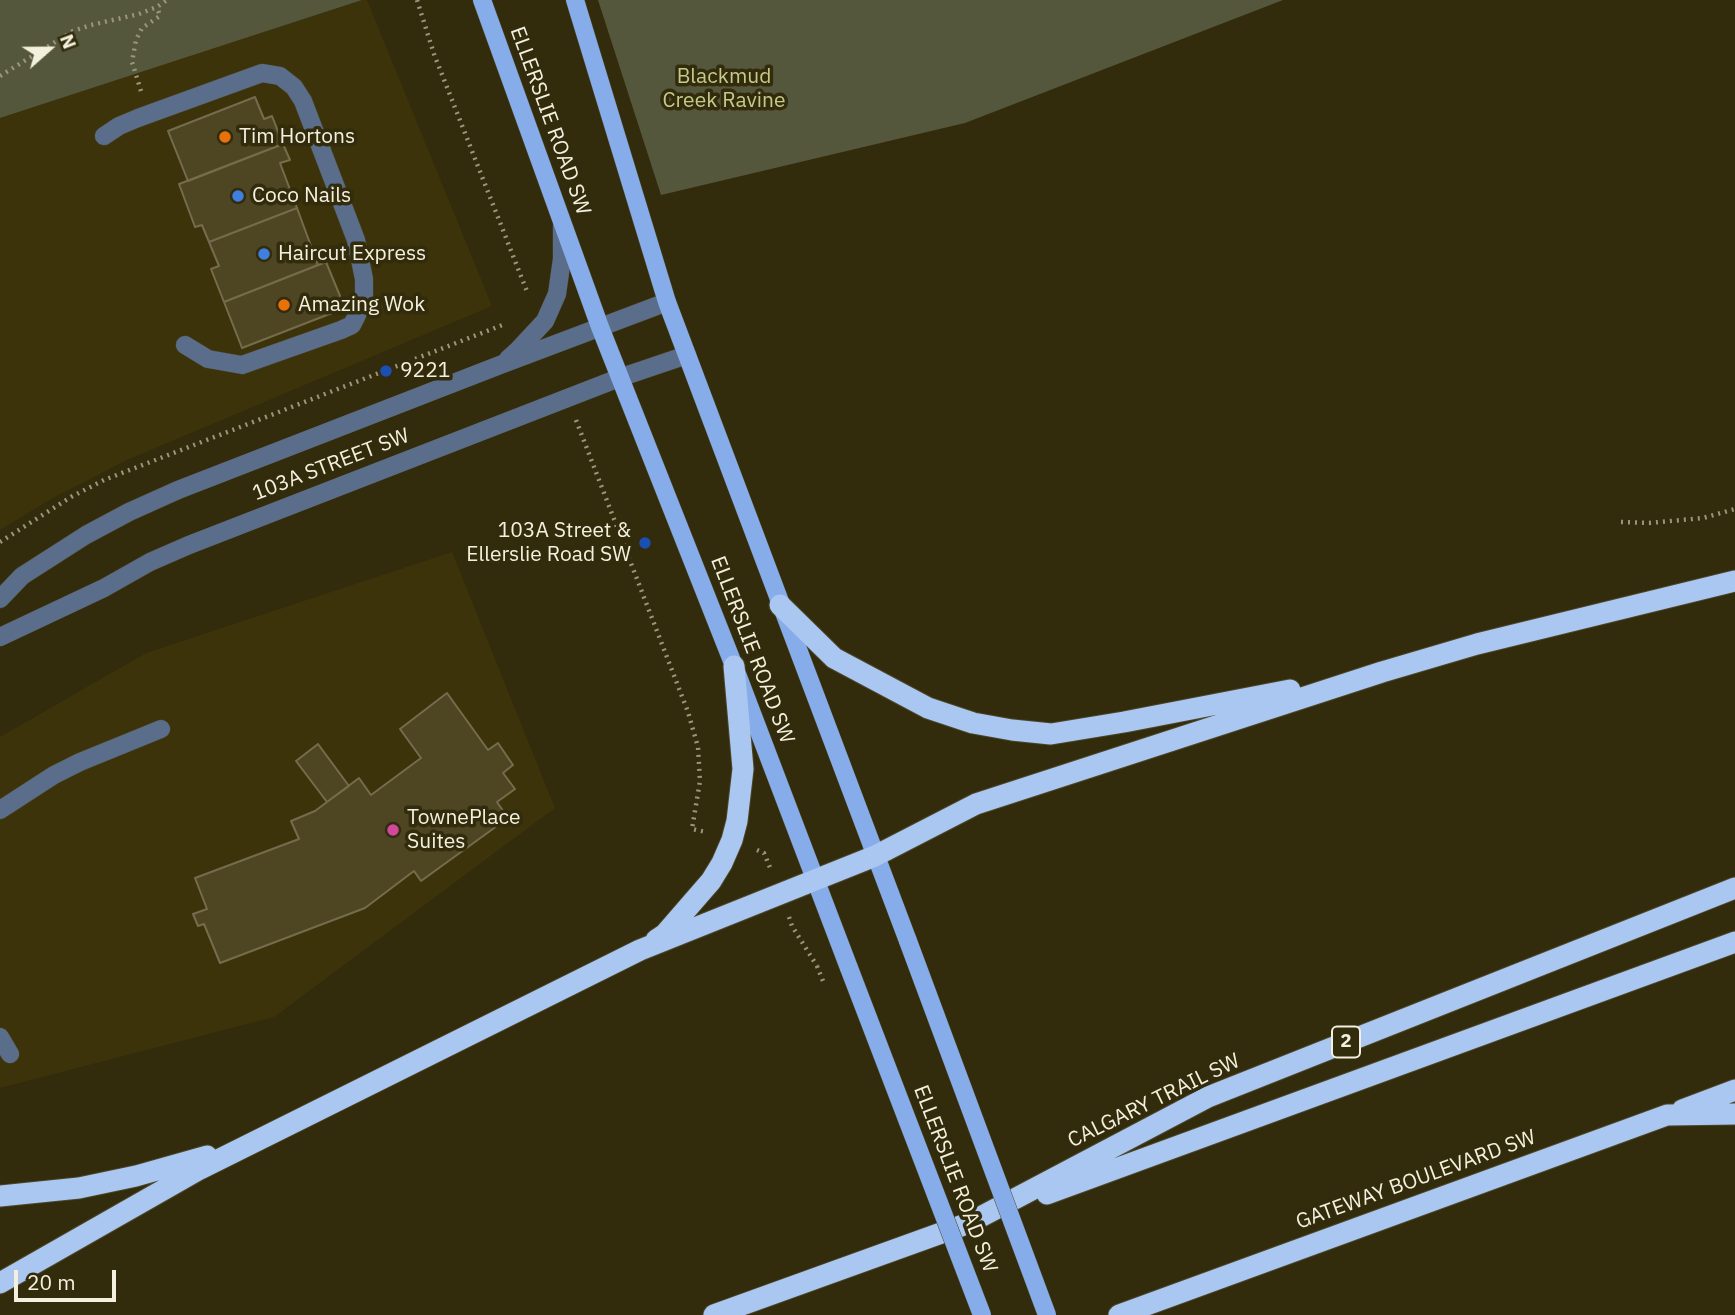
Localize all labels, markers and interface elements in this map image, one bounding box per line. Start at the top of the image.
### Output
north arrow [14,14,84,84]
street label: ELLERSLIE ROAD SW [504,23,596,219]
text: N [55,31,82,52]
park label: Blackmud Creek Ravine [662,64,786,114]
place label: Tim Hortons [239,124,355,150]
marker: Tim Hortons [217,129,233,145]
place label: Coco Nails [252,183,351,209]
marker: Coco Nails [230,188,246,204]
place label: Haircut Express [278,241,426,267]
marker: Haircut Express [256,246,272,262]
place label: Amazing Wok [298,292,425,318]
marker: Amazing Wok [276,297,292,313]
place label: 9221 [400,358,450,384]
marker: 9221 [378,363,394,379]
street label: 103A STREET SW [249,423,413,507]
place label: 103A Street & Ellerslie Road SW [466,518,631,568]
marker: 103A Street & Ellerslie Road SW [637,535,653,551]
street label: ELLERSLIE ROAD SW [705,553,799,747]
place label: TownePlace Suites [407,805,521,855]
marker: TownePlace Suites [385,822,401,838]
road number: 2 [1332,1026,1360,1058]
street label: CALGARY TRAIL SW [1064,1048,1244,1154]
street label: ELLERSLIE ROAD SW [908,1082,1002,1276]
street label: GATEWAY BOULEVARD SW [1293,1125,1539,1235]
scale bar [18,1256,119,1300]
text: 20 m [27,1268,76,1296]

